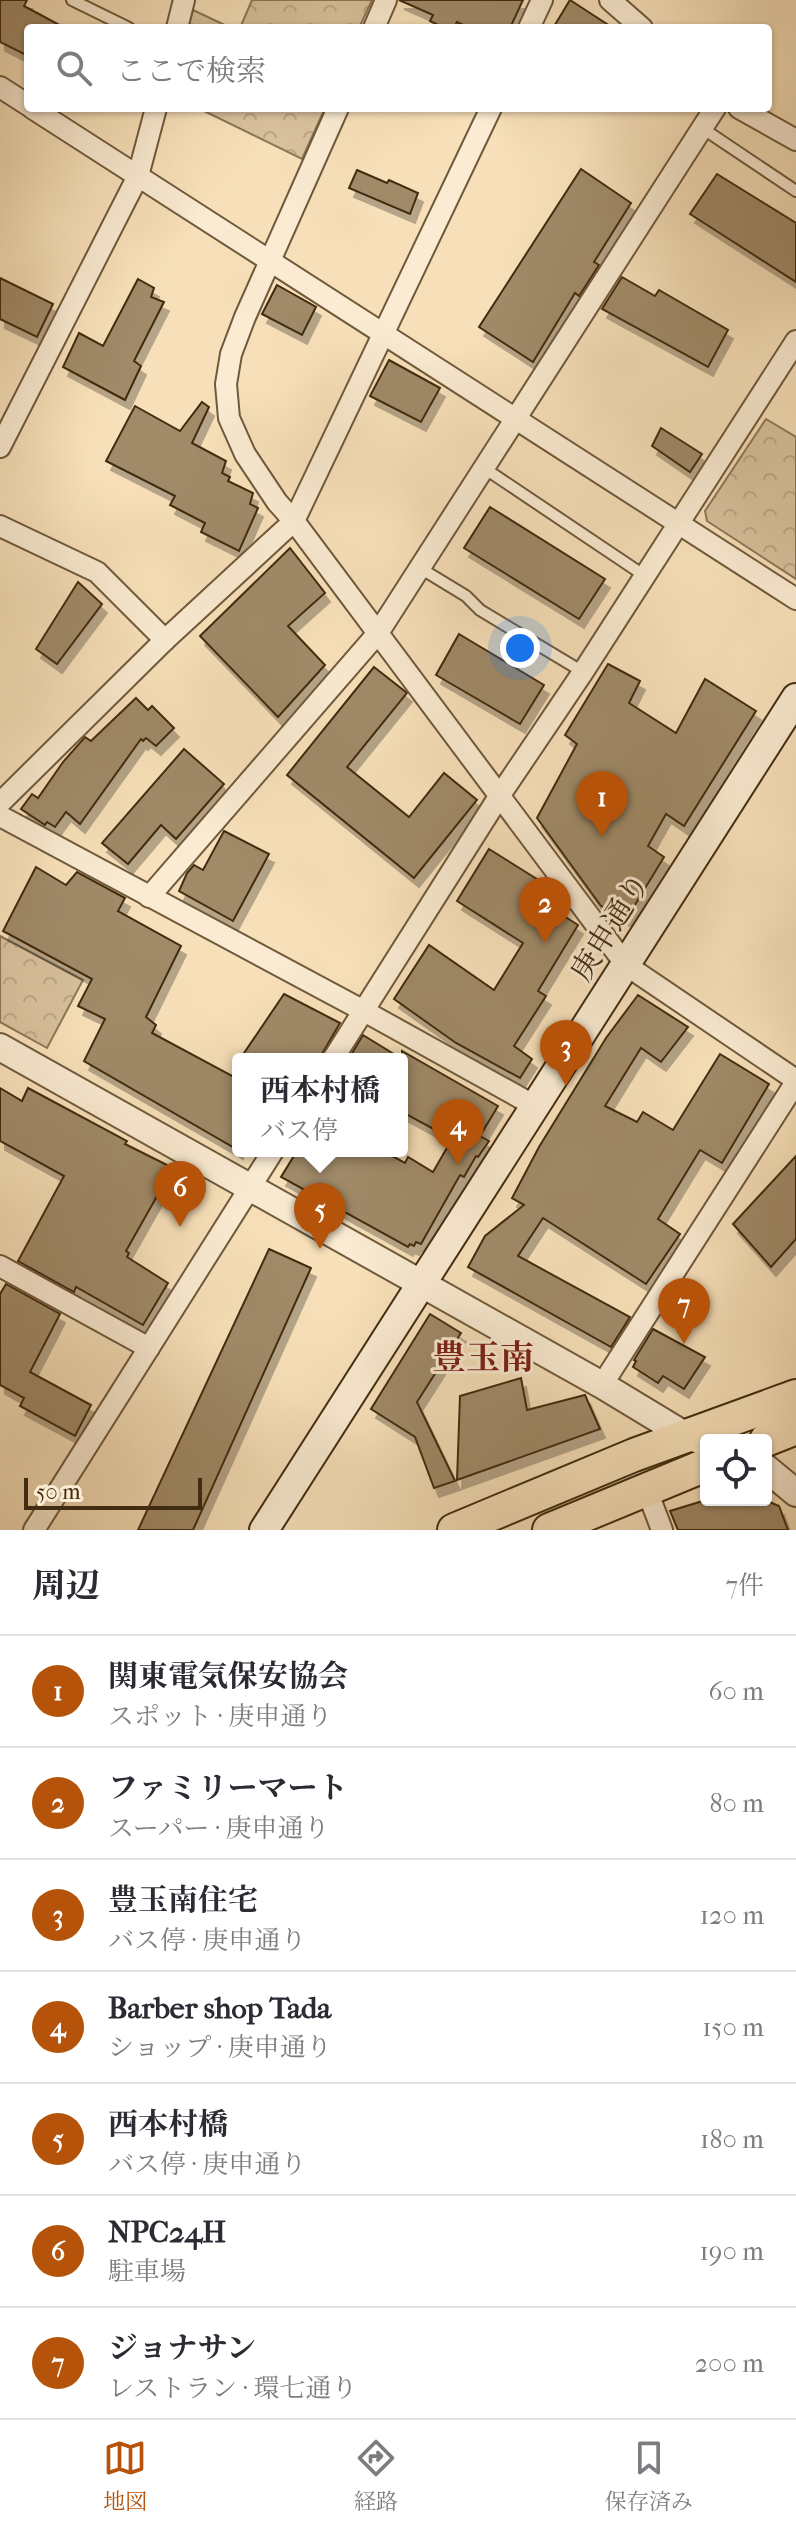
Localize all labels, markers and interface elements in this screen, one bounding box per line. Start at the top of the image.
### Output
search box [24,24,772,112]
icon: search [52,46,96,90]
text: ここで検索 [116,54,266,89]
your location [500,628,540,668]
pin: 1 [576,771,628,837]
street label: 庚申通り [564,867,657,987]
pin: 2 [519,877,571,943]
pin: 3 [540,1020,592,1086]
popup [232,1053,408,1157]
text: 西本村橋 [260,1073,380,1108]
pin: 4 [432,1099,484,1165]
text: バス停 [260,1115,338,1146]
pin: 6 [154,1161,206,1227]
pin: 5 [294,1183,346,1249]
pin: 7 [658,1278,710,1344]
district label: 豊玉南 [432,1338,534,1378]
map controls [700,1434,772,1506]
button: locate [700,1434,772,1506]
scale bar [24,1474,202,1510]
text: 50 m [36,1479,81,1505]
text: 周辺 [32,1566,100,1606]
text: 7件 [725,1570,764,1601]
text: 関東電気保安協会 [108,1659,348,1694]
text: 1 [53,1676,63,1707]
text: 60 m [708,1676,764,1707]
text: スポット · 庚申通り [108,1701,332,1732]
text: ファミリーマート [108,1771,347,1806]
text: 2 [51,1788,65,1819]
text: 80 m [709,1788,764,1819]
text: スーパー · 庚申通り [108,1813,330,1844]
text: 豊玉南住宅 [108,1883,258,1918]
text: 3 [53,1900,63,1931]
text: 120 m [700,1900,764,1931]
text: バス停 · 庚申通り [108,1925,306,1956]
text: Barber shop Tada [108,1991,331,2026]
text: 4 [50,2012,66,2043]
text: 150 m [702,2012,764,2043]
text: ショップ · 庚申通り [108,2032,332,2063]
text: 西本村橋 [108,2107,228,2142]
text: 5 [52,2124,64,2155]
text: 180 m [700,2124,764,2155]
text: バス停 · 庚申通り [108,2149,306,2180]
text: NPC24H [108,2215,226,2250]
text: 6 [51,2236,65,2267]
text: 190 m [700,2236,764,2267]
text: 駐車場 [108,2256,186,2287]
text: ジョナサン [108,2331,256,2366]
text: 7 [52,2348,64,2379]
text: 200 m [695,2348,764,2379]
text: レストラン · 環七通り [108,2373,358,2404]
tab: 地図 [103,2436,147,2515]
tab: 経路 [354,2436,398,2515]
tab: 保存済み [605,2436,693,2515]

